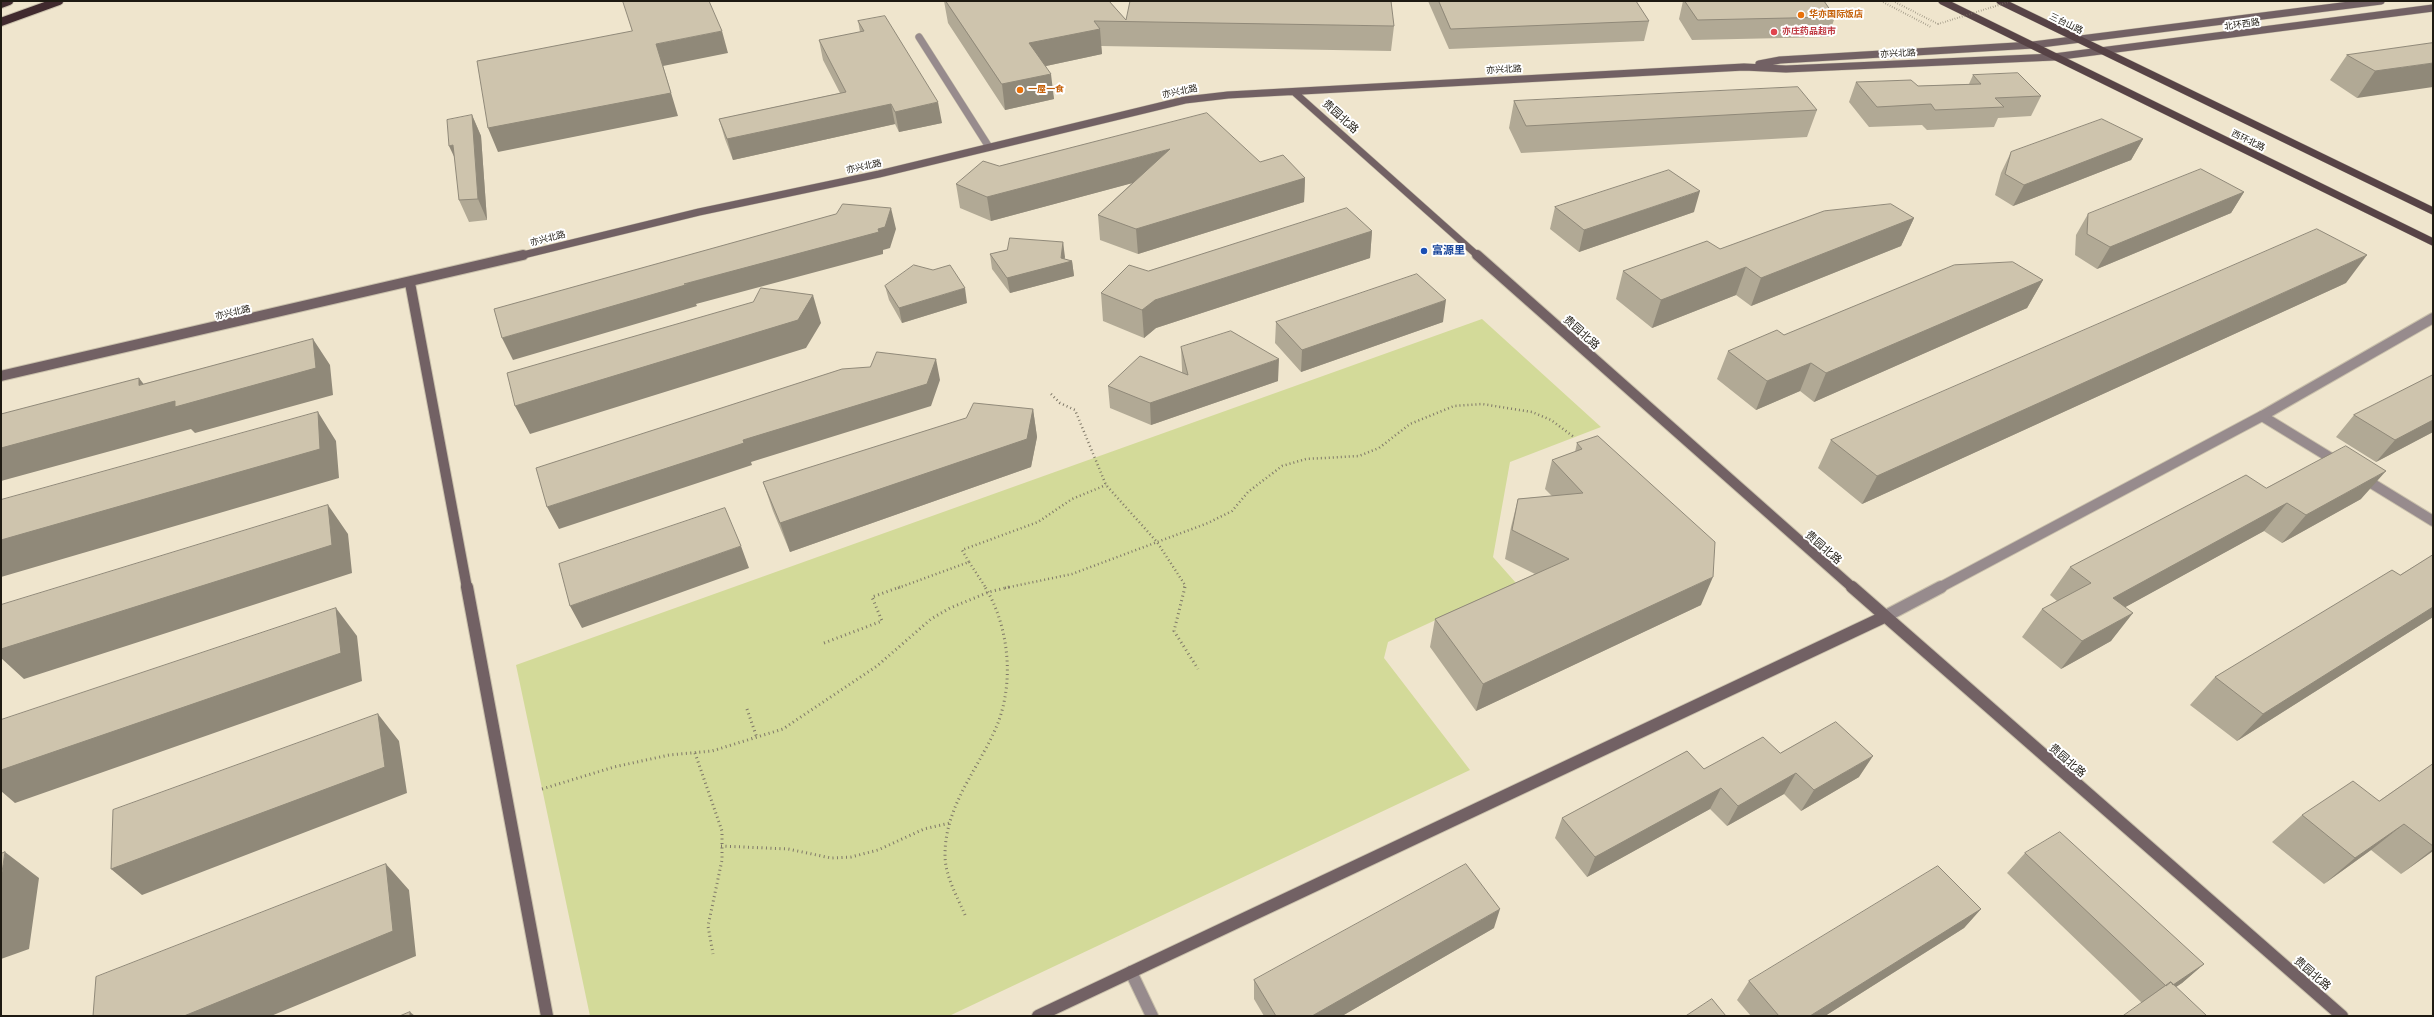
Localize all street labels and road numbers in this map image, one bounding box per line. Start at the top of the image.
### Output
street label: 三台山路 [2047,11,2085,37]
street label: 北环西路 [2223,17,2261,33]
street label: 亦兴北路 [1880,48,1916,60]
street label: 亦兴北路 [1486,64,1522,76]
street label: 亦兴北路 [1161,83,1199,101]
street label: 贵园北路 [1319,97,1361,137]
street label: 西环北路 [2229,128,2267,154]
street label: 亦兴北路 [845,158,883,176]
street label: 亦兴北路 [529,229,567,249]
street label: 亦兴北路 [214,304,252,322]
street label: 贵园北路 [1560,313,1602,353]
street label: 贵园北路 [1802,529,1844,567]
street label: 贵园北路 [2046,742,2088,780]
street label: 贵园北路 [2291,955,2333,993]

